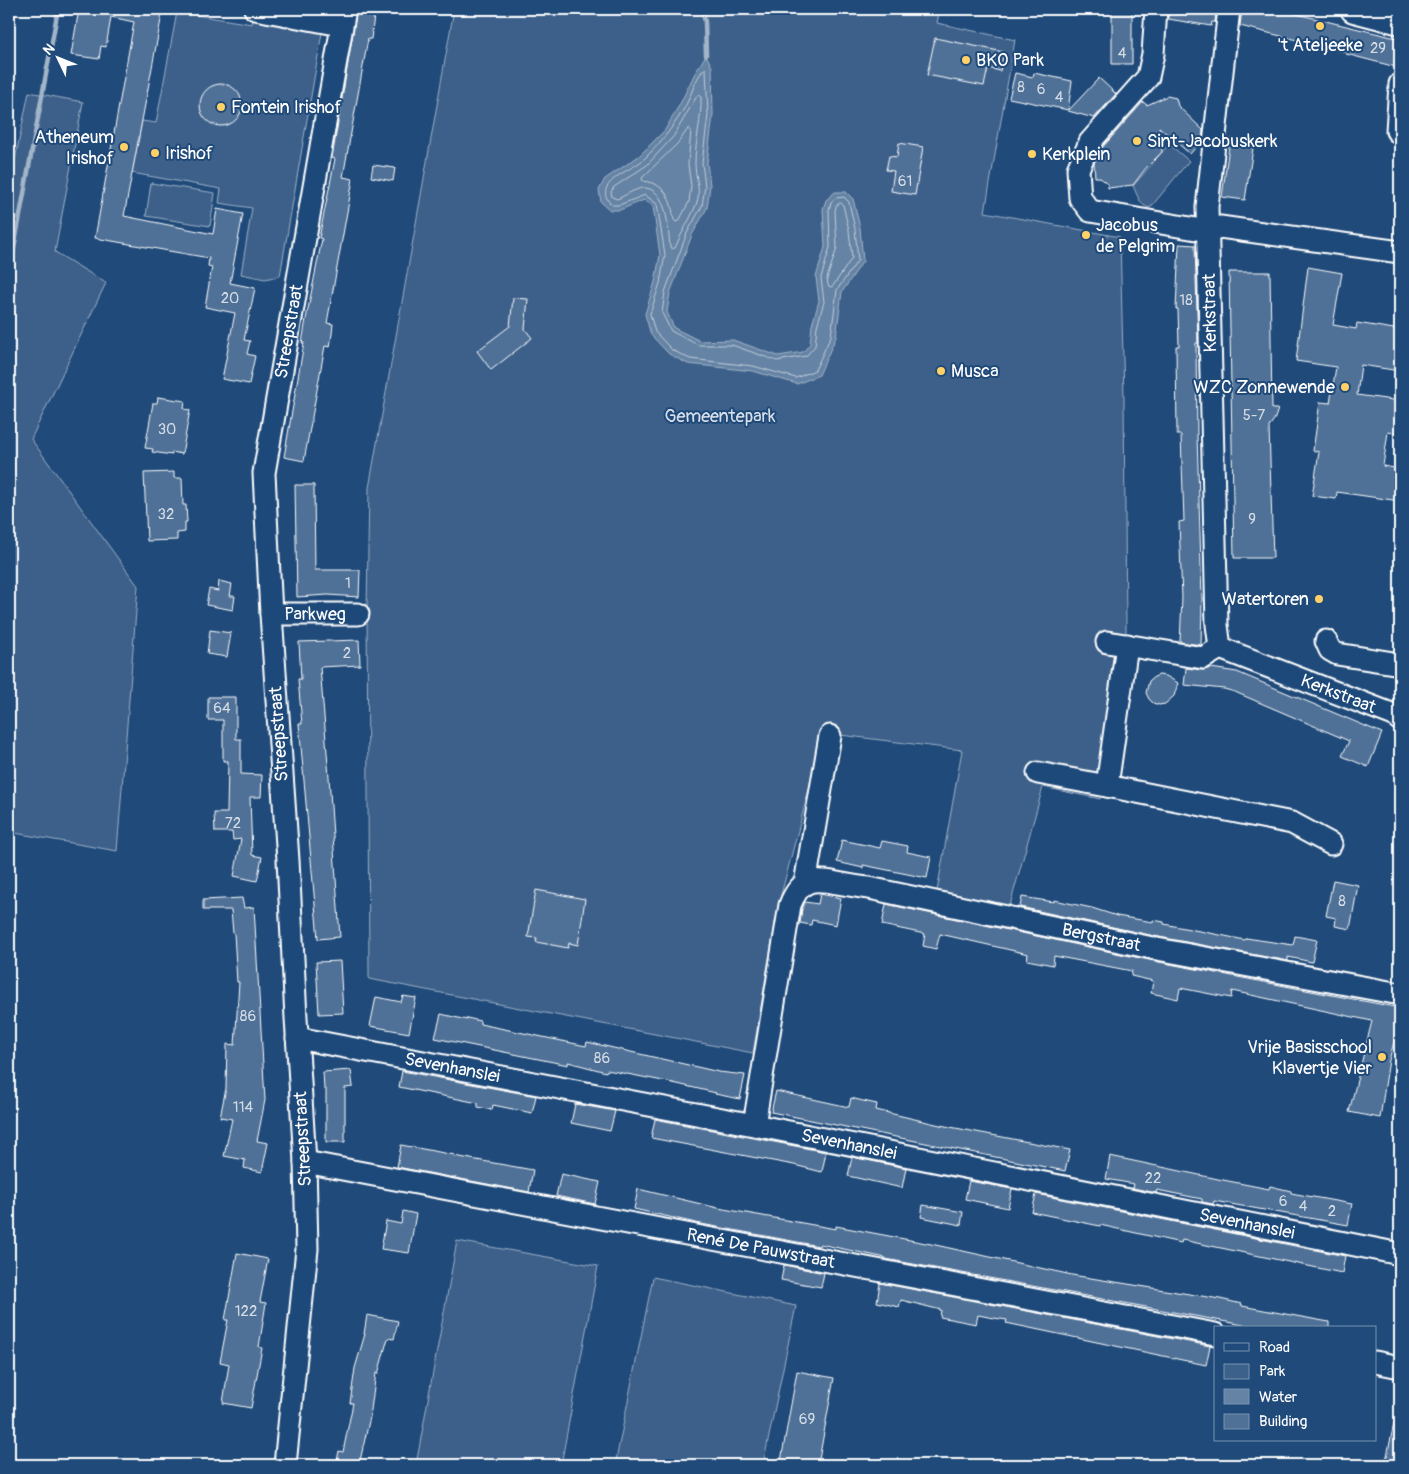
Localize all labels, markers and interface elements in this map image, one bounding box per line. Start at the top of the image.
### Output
marker: 't Ateljeeke [1314,20,1326,32]
north arrow [32,32,82,82]
place label: 't Ateljeeke [1277,34,1363,57]
house number: 29 [1370,39,1386,58]
text: N [39,40,58,59]
house number: 4 [1118,44,1127,63]
place label: BKO Park [976,49,1044,72]
marker: BKO Park [960,54,972,66]
house number: 8 [1017,78,1025,97]
house number: 6 [1037,80,1045,99]
house number: 4 [1055,88,1064,107]
place label: Fontein Irishof [231,96,343,119]
marker: Fontein Irishof [215,101,227,113]
place label: Atheneum Irishof [35,126,115,170]
place label: Sint-Jacobuskerk [1147,130,1278,153]
marker: Sint-Jacobuskerk [1131,135,1143,147]
marker: Atheneum Irishof [118,141,130,153]
place label: Irishof [165,142,214,165]
place label: Kerkplein [1042,143,1111,166]
marker: Irishof [149,147,161,159]
marker: Kerkplein [1026,148,1038,160]
house number: 61 [898,172,912,191]
place label: Jacobus de Pelgrim [1096,214,1175,258]
marker: Jacobus de Pelgrim [1080,229,1092,241]
street label: Kerkstraat [1198,273,1222,353]
street label: Streepstraat [269,282,308,380]
house number: 20 [221,289,239,308]
house number: 18 [1179,291,1193,310]
place label: Musca [951,360,999,383]
marker: Musca [935,365,947,377]
place label: WZC Zonnewende [1193,376,1335,399]
marker: WZC Zonnewende [1339,381,1351,393]
park label: Gemeentepark [665,405,776,428]
house number: 5-7 [1243,406,1265,425]
house number: 30 [158,420,176,439]
house number: 32 [158,505,174,524]
house number: 9 [1248,510,1256,529]
house number: 1 [345,574,351,593]
place label: Watertoren [1222,588,1309,611]
marker: Watertoren [1313,593,1325,605]
street label: Parkweg [284,603,346,626]
house number: 2 [343,644,351,663]
street label: Kerkstraat [1298,669,1380,719]
street label: Streepstraat [264,685,294,782]
house number: 64 [213,699,231,718]
house number: 72 [225,814,241,833]
house number: 8 [1338,892,1346,911]
street label: Bergstraat [1060,918,1144,957]
house number: 86 [240,1007,256,1026]
place label: Vrije Basisschool Klavertje Vier [1247,1036,1373,1080]
street label: Sevenhanslei [403,1047,502,1088]
house number: 86 [594,1049,610,1068]
marker: Vrije Basisschool Klavertje Vier [1376,1051,1388,1063]
street label: Streepstraat [289,1090,317,1187]
house number: 114 [233,1098,254,1117]
street label: Sevenhanslei [799,1123,899,1165]
house number: 22 [1145,1169,1161,1188]
house number: 6 [1279,1192,1287,1211]
house number: 4 [1299,1197,1308,1216]
house number: 2 [1328,1202,1336,1221]
street label: Sevenhanslei [1197,1203,1297,1244]
street label: René De Pauwstraat [685,1223,838,1274]
house number: 122 [235,1302,257,1321]
legend [1214,1326,1376,1442]
text: Road [1259,1338,1290,1357]
text: Park [1259,1362,1286,1381]
text: Water [1259,1388,1298,1407]
house number: 69 [799,1410,815,1429]
text: Building [1259,1412,1307,1431]

